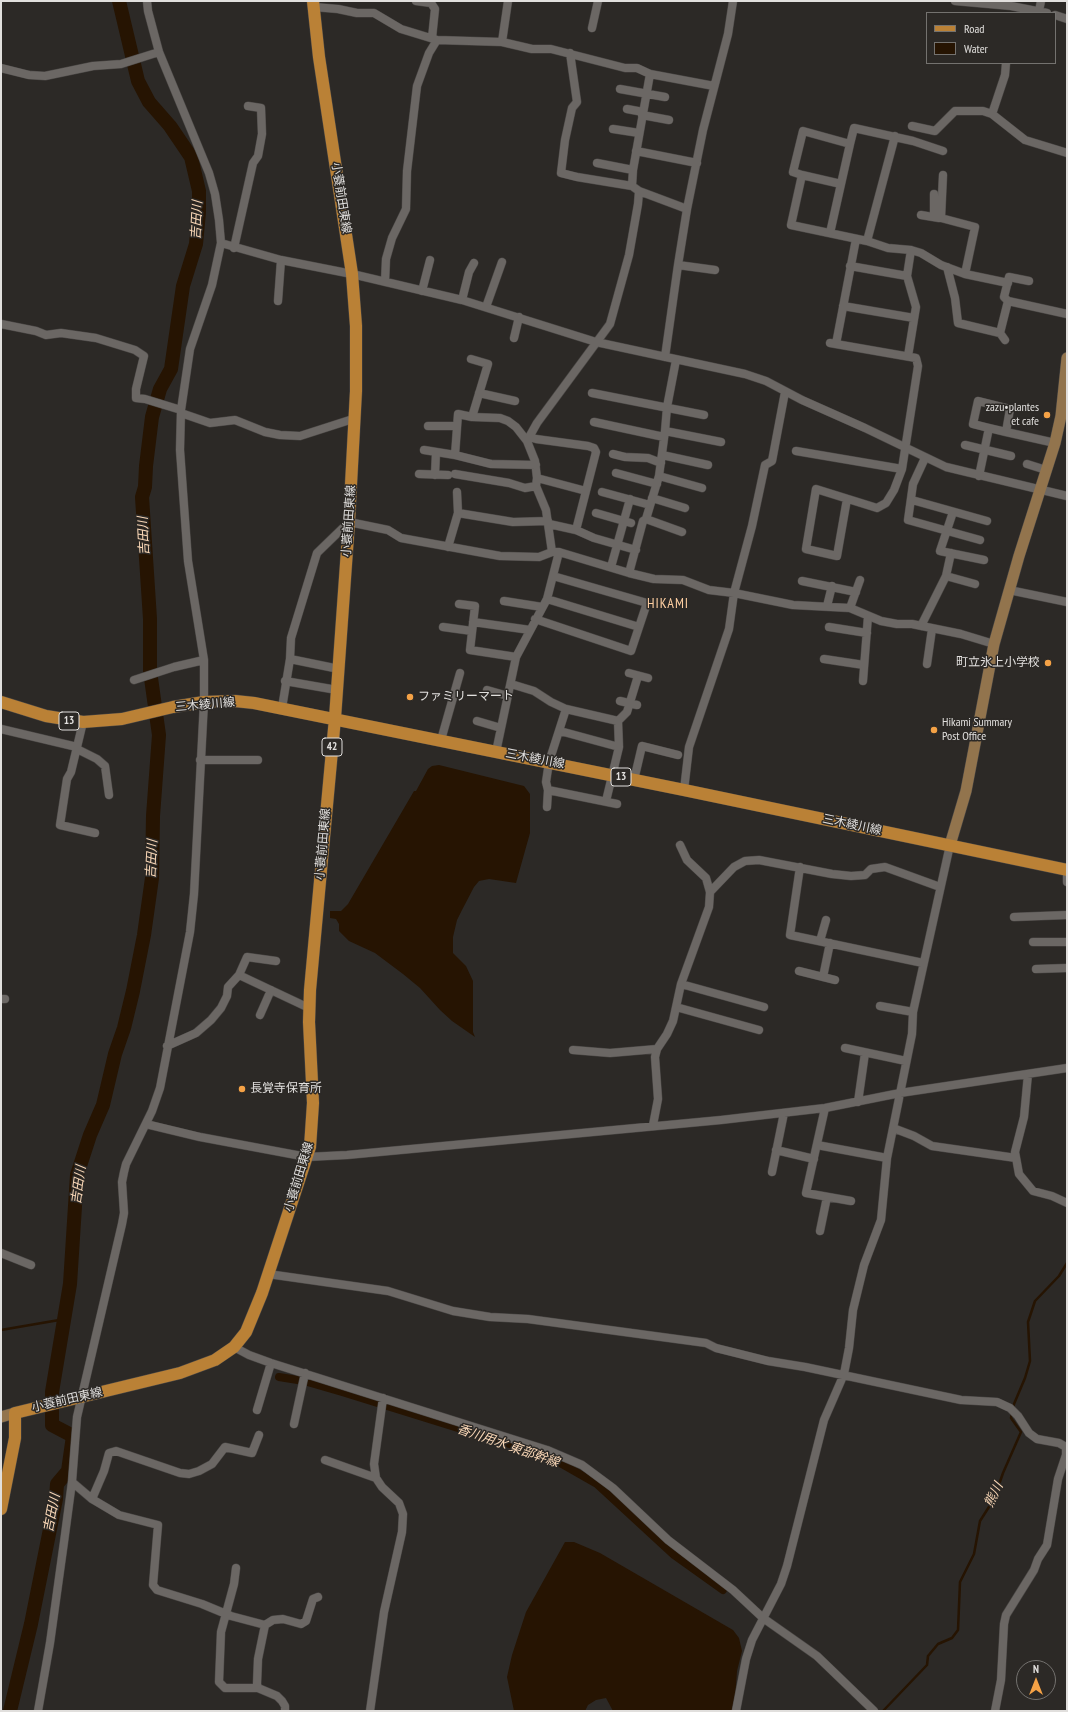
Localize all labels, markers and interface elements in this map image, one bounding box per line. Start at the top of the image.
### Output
legend [926,12,1056,64]
text: Road [964,21,984,36]
text: Water [964,41,988,56]
street label: 小蓑前田東線 [328,161,354,235]
water label: 吉田川 [188,200,206,240]
place label: zazu•plantes et cafe [986,401,1039,429]
marker: zazu•plantes et cafe [1042,410,1052,420]
street label: 小蓑前田東線 [339,485,359,557]
water label: 吉田川 [135,516,153,556]
district label: HIKAMI [647,596,689,612]
place label: 町立氷上小学校 [956,656,1040,670]
marker: 町立氷上小学校 [1043,658,1053,668]
place label: ファミリーマート [418,690,514,704]
marker: ファミリーマート [405,692,415,702]
street label: 三木綾川線 [174,695,236,715]
road number: 13 [59,712,79,730]
place label: Hikami Summary Post Office [942,716,1012,744]
marker: Hikami Summary Post Office [929,725,939,735]
road number: 42 [322,738,342,756]
street label: 三木綾川線 [504,746,566,772]
road number: 13 [611,768,631,786]
street label: 小蓑前田東線 [313,808,333,880]
street label: 三木綾川線 [821,812,883,838]
water label: 吉田川 [143,839,161,879]
place label: 長覚寺保育所 [250,1082,322,1096]
marker: 長覚寺保育所 [237,1084,247,1094]
street label: 小蓑前田東線 [282,1140,316,1214]
water label: 吉田川 [69,1165,89,1205]
street label: 小蓑前田東線 [30,1385,104,1415]
water label: 香川用水 東部幹線 [455,1421,561,1471]
water label: 熊川 [981,1480,1007,1510]
water label: 吉田川 [41,1492,63,1534]
north arrow [1016,1660,1056,1700]
text: N [1033,1662,1039,1676]

